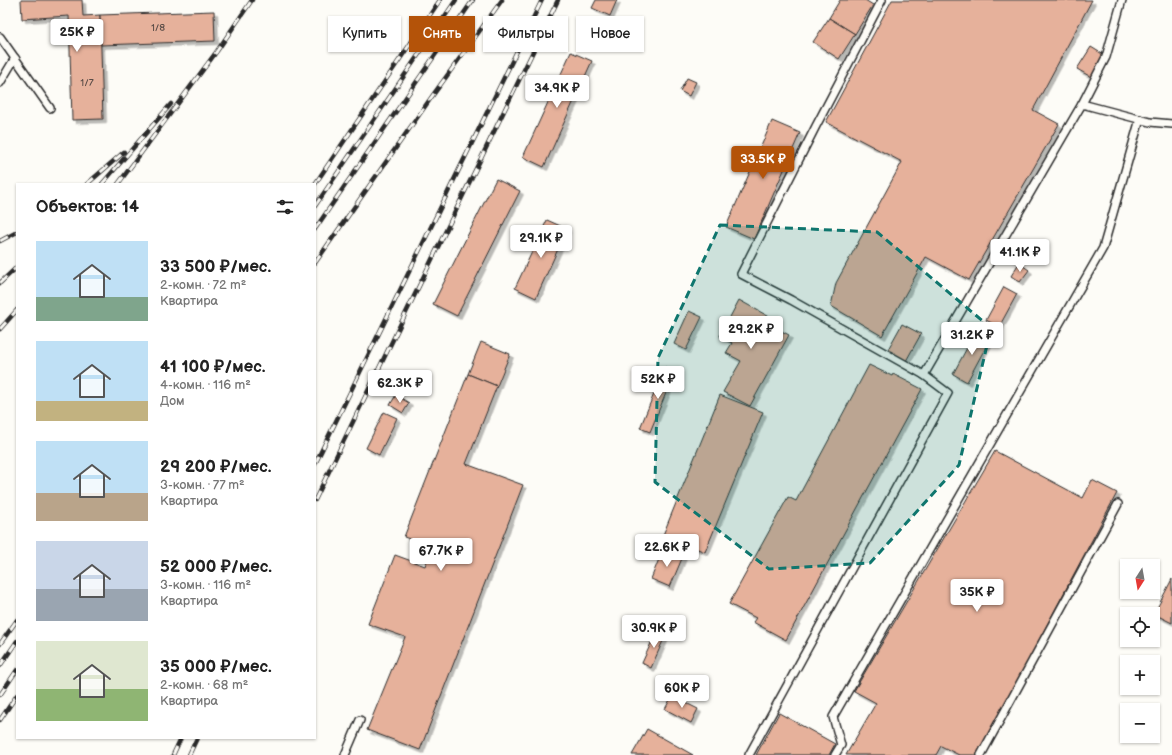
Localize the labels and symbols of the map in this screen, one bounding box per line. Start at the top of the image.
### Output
pin: 25K ₽ [49,19,105,53]
house number: 1/8 [151,22,165,34]
pin: 34.9K ₽ [520,75,594,109]
house number: 1/7 [80,77,94,89]
pin: 33.5K ₽ [726,146,800,180]
pin: 29.1K ₽ [504,225,578,259]
pin: 41.1K ₽ [983,239,1057,273]
pin: 29.2K ₽ [714,316,788,350]
pin: 31.2K ₽ [935,322,1009,356]
pin: 52K ₽ [630,366,686,400]
pin: 62.3K ₽ [363,370,437,404]
pin: 22.6K ₽ [630,534,704,568]
pin: 67.7K ₽ [404,538,478,572]
north arrow [1120,559,1160,599]
pin: 35K ₽ [949,579,1005,613]
pin: 30.9K ₽ [617,615,691,649]
pin: 60K ₽ [654,675,710,709]

